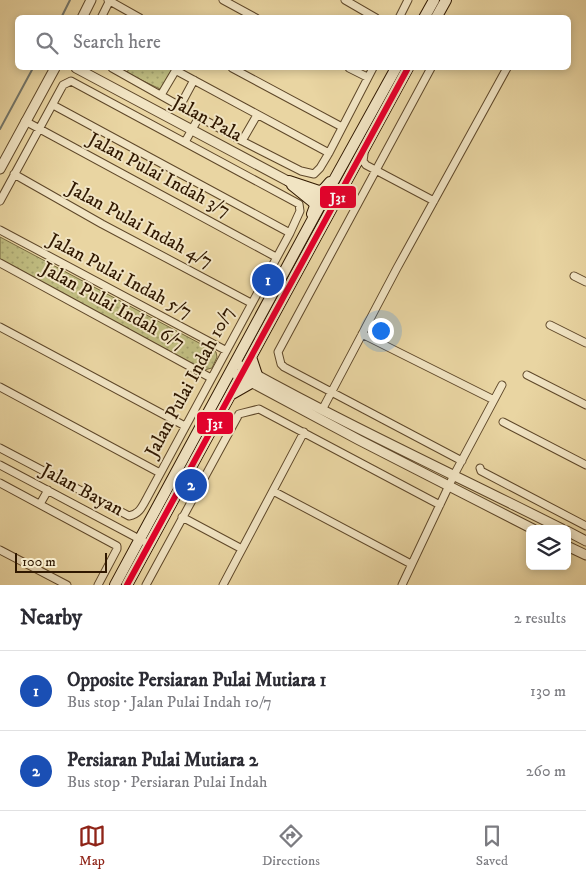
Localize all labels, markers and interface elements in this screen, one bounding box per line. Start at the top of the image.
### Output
search box [15,15,571,70]
icon: search [33,29,61,57]
text: Search here [73,31,161,54]
street label: Jalan Pala [166,90,246,147]
street label: Jalan Pulai Indah 3/7 [82,127,234,222]
street label: Jalan Pulai Indah 4/7 [62,176,217,273]
line badge: J31 [319,185,357,209]
text: J31 [328,189,346,207]
street label: Jalan Pulai Indah 5/7 [42,227,196,324]
street label: Jalan Pulai Indah 6/7 [36,256,189,355]
pin: 1 [252,261,284,299]
street label: Jalan Pulai Indah 10/7 [140,303,239,463]
your location [368,318,394,344]
line badge: J31 [196,411,234,435]
text: J31 [205,415,223,433]
street label: Jalan Bayan [35,458,127,521]
pin: 2 [175,466,207,504]
map controls [526,525,571,570]
button: layers [526,525,571,570]
scale bar [15,550,108,573]
text: 100 m [22,553,56,571]
text: Nearby [20,605,82,631]
text: 2 results [514,608,566,628]
text: Opposite Persiaran Pulai Mutiara 1 [67,669,327,692]
text: 1 [33,681,39,701]
text: 130 m [530,681,566,701]
text: Bus stop · Jalan Pulai Indah 10/7 [67,692,272,712]
text: Persiaran Pulai Mutiara 2 [67,749,258,772]
text: 2 [32,761,40,781]
text: 260 m [526,761,566,781]
text: Bus stop · Persiaran Pulai Indah [67,772,267,792]
tab: Map [78,822,106,870]
tab: Directions [262,822,320,870]
tab: Saved [476,822,508,870]

